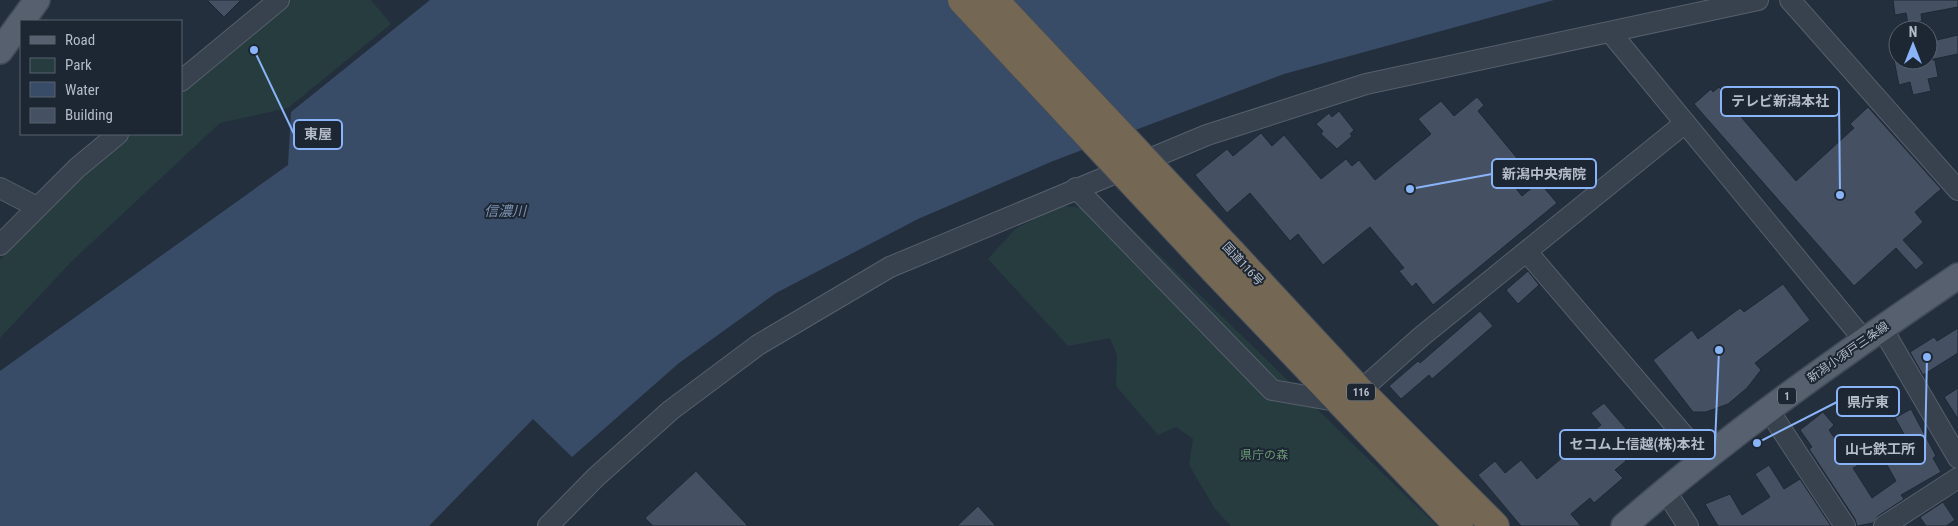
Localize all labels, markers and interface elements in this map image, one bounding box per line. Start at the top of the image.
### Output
legend [20,20,182,135]
north arrow [1888,20,1938,70]
text: N [1909,24,1917,40]
text: Road [65,31,95,49]
text: Park [65,56,92,74]
text: Water [65,81,100,99]
callout: テレビ新潟本社 [1721,87,1839,116]
text: テレビ新潟本社 [1731,93,1829,109]
text: Building [65,106,113,124]
callout: 東屋 [294,120,342,149]
text: 東屋 [304,126,332,142]
callout: 新潟中央病院 [1492,159,1596,188]
text: 新潟中央病院 [1502,166,1586,182]
water label: 信濃川 [484,203,528,219]
street label: 国道116号 [1220,240,1266,288]
street label: 新潟小須戸三条線 [1805,319,1891,385]
road number: 116 [1347,384,1375,401]
callout: 県庁東 [1837,387,1899,416]
road number: 1 [1778,388,1796,404]
text: 県庁東 [1847,394,1889,410]
callout: セコム上信越(株)本社 [1560,430,1715,459]
callout: 山七鉄工所 [1835,435,1925,464]
text: セコム上信越(株)本社 [1569,436,1705,453]
text: 山七鉄工所 [1845,441,1915,457]
park label: 県庁の森 [1240,448,1288,462]

